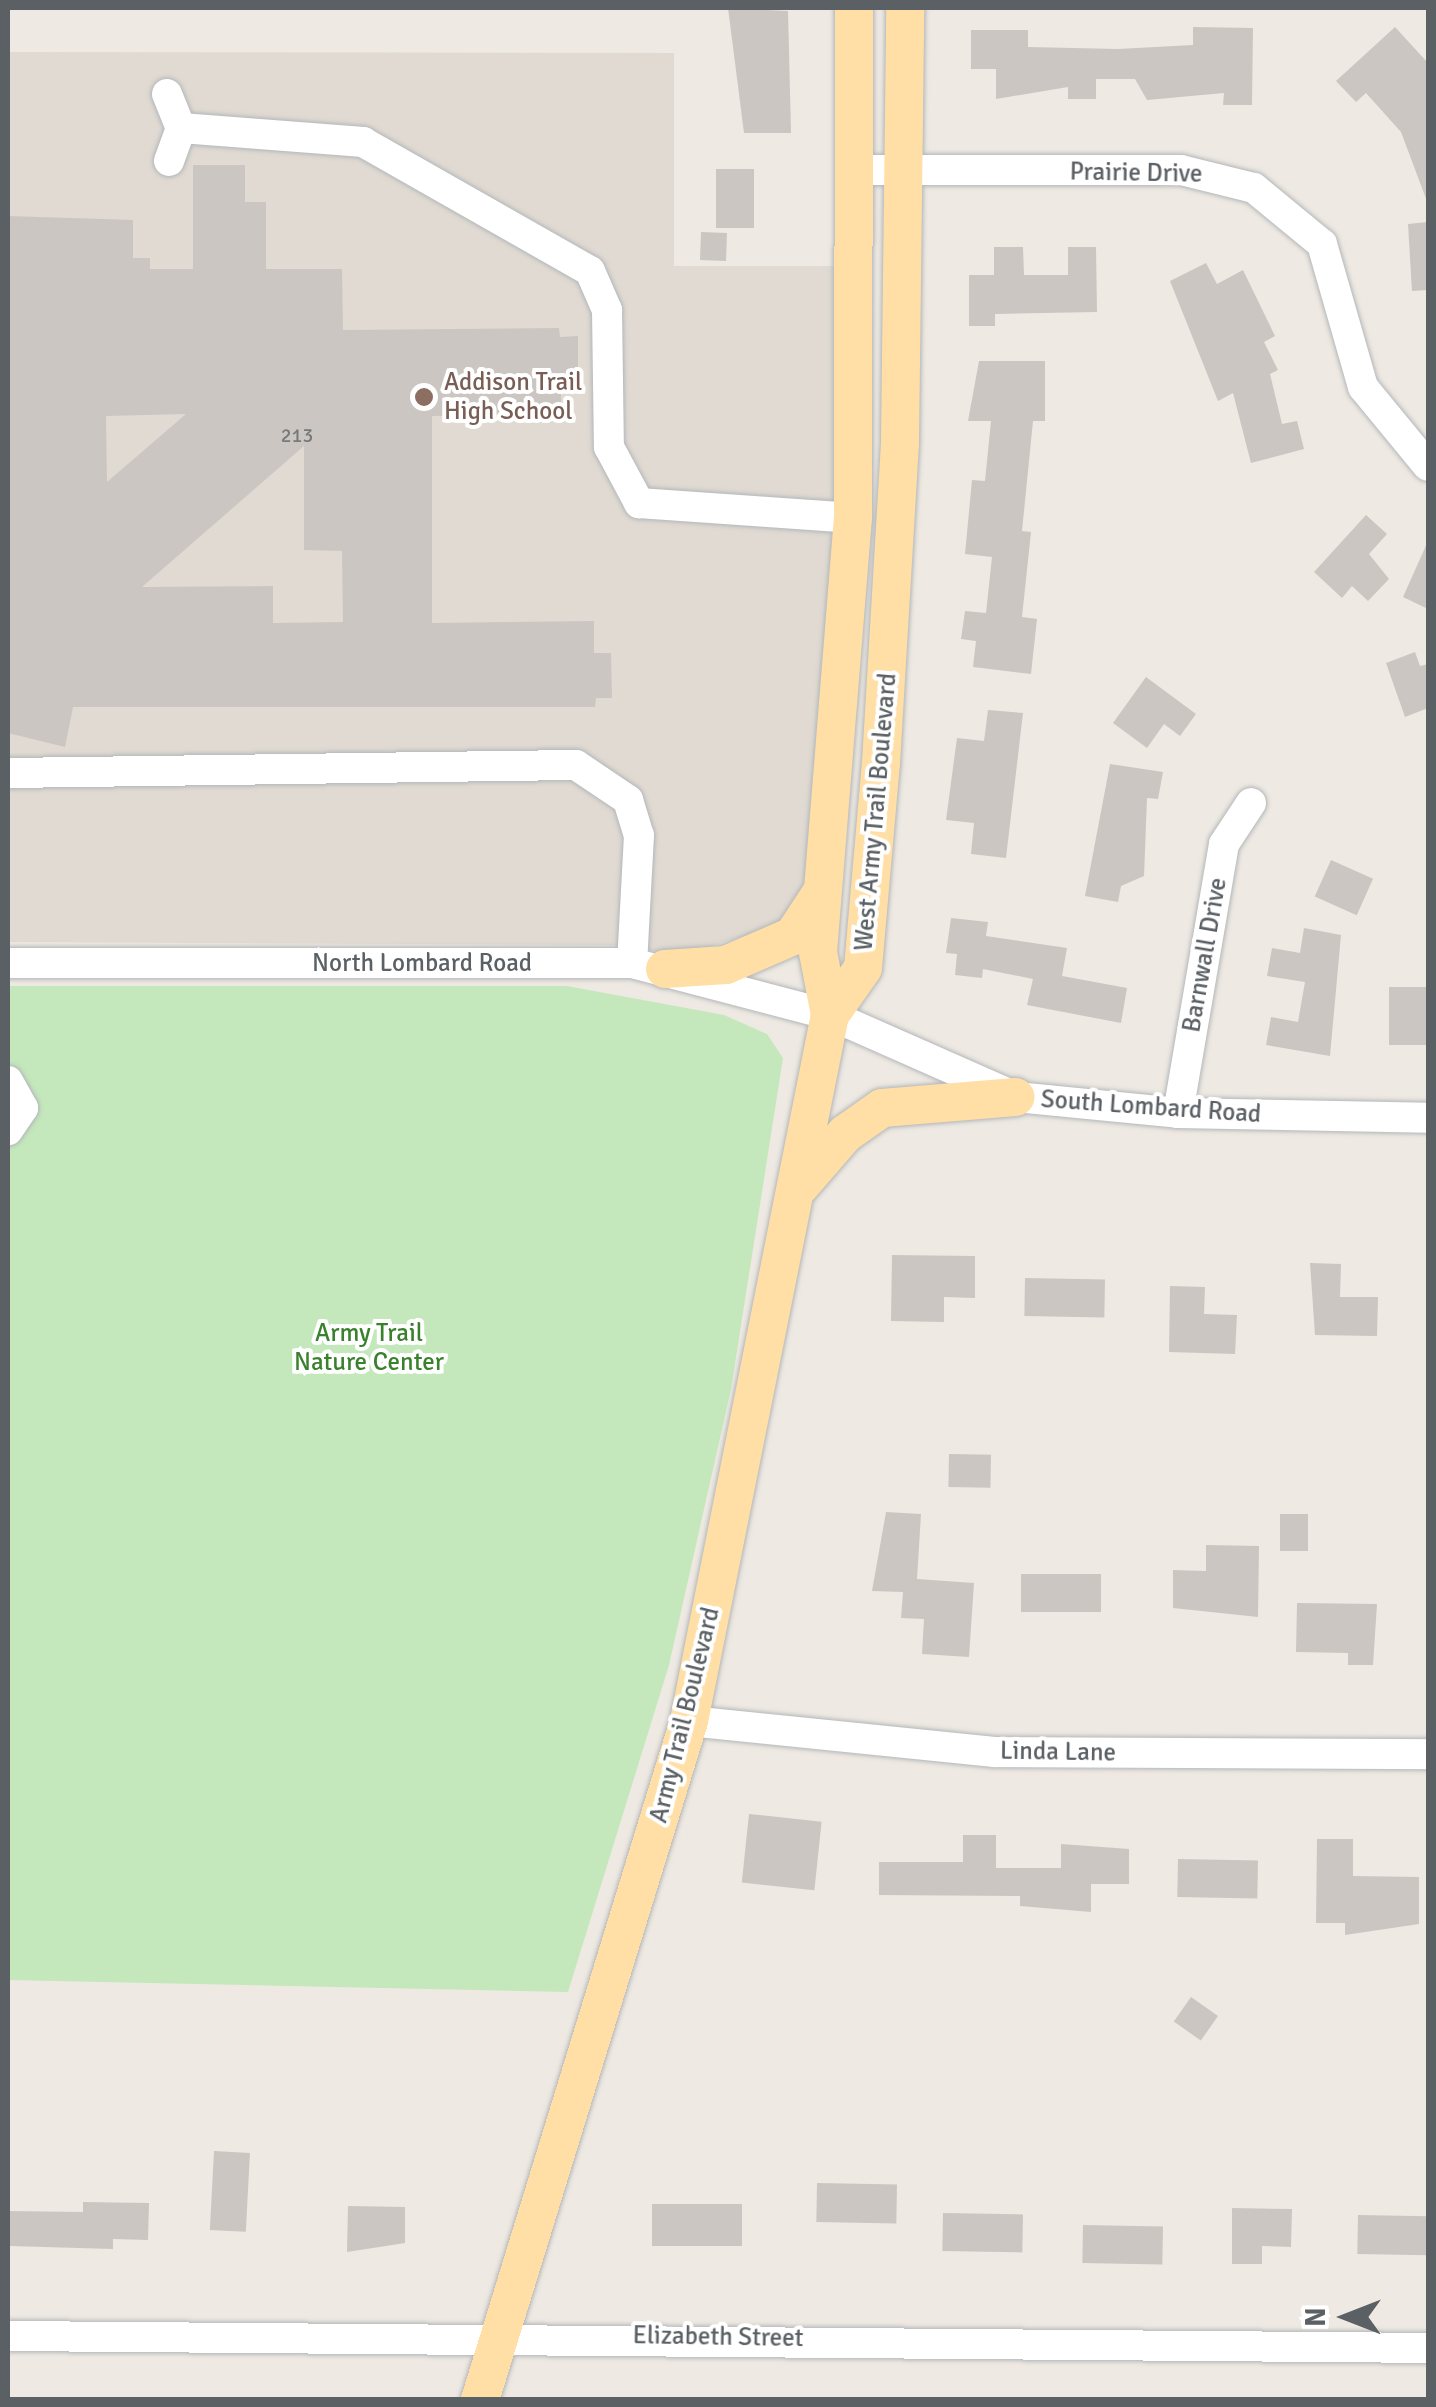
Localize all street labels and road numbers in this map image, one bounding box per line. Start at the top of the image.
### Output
street label: Prairie Drive [1069,157,1203,189]
street label: West Army Trail Boulevard [849,672,903,952]
street label: Barnwall Drive [1177,875,1233,1035]
street label: North Lombard Road [312,948,532,978]
street label: South Lombard Road [1040,1084,1262,1130]
street label: Army Trail Boulevard [644,1604,726,1826]
street label: Linda Lane [1000,1736,1116,1768]
street label: Elizabeth Street [632,2321,804,2353]

